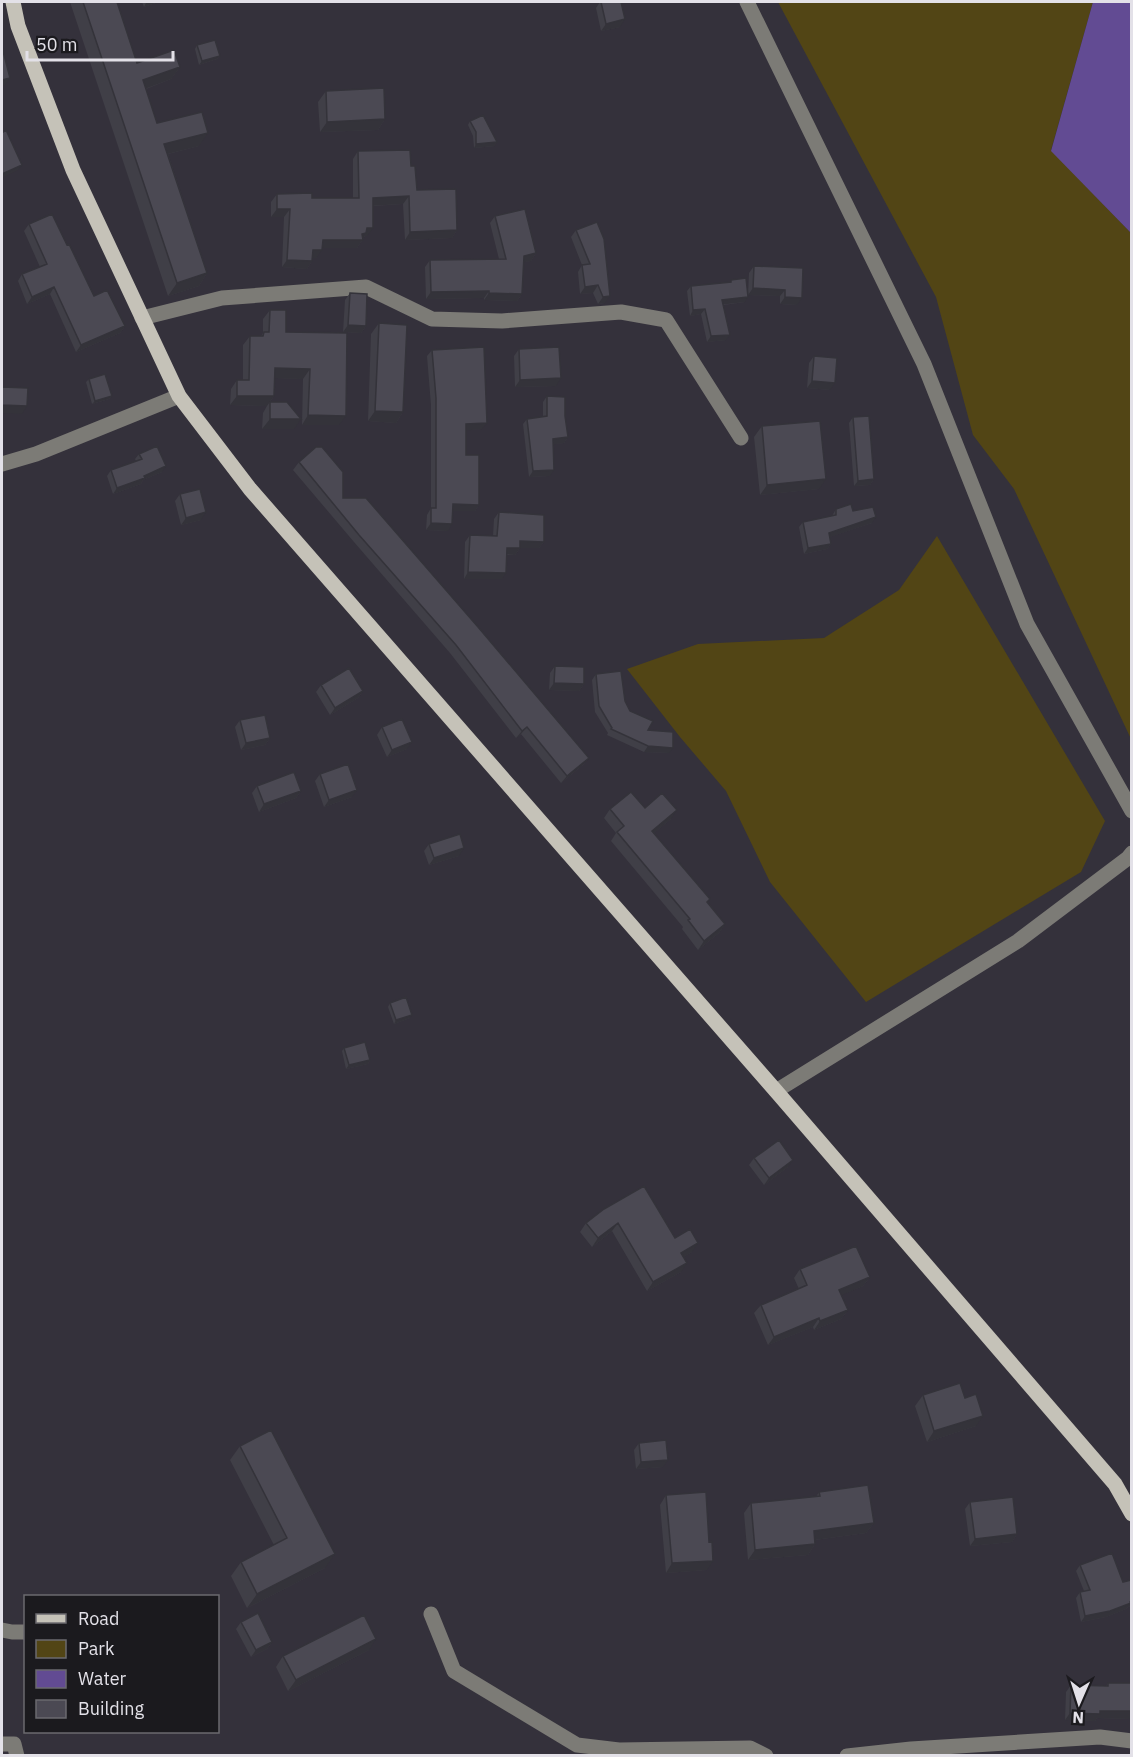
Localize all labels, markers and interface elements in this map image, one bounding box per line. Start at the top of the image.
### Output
scale bar [27,24,172,62]
text: 50 m [36,33,78,56]
legend [24,1595,219,1733]
text: Road [78,1607,119,1630]
text: Park [78,1637,115,1660]
text: Water [78,1667,127,1690]
north arrow [1049,1673,1109,1733]
text: Building [78,1697,145,1720]
text: N [1072,1708,1085,1728]

